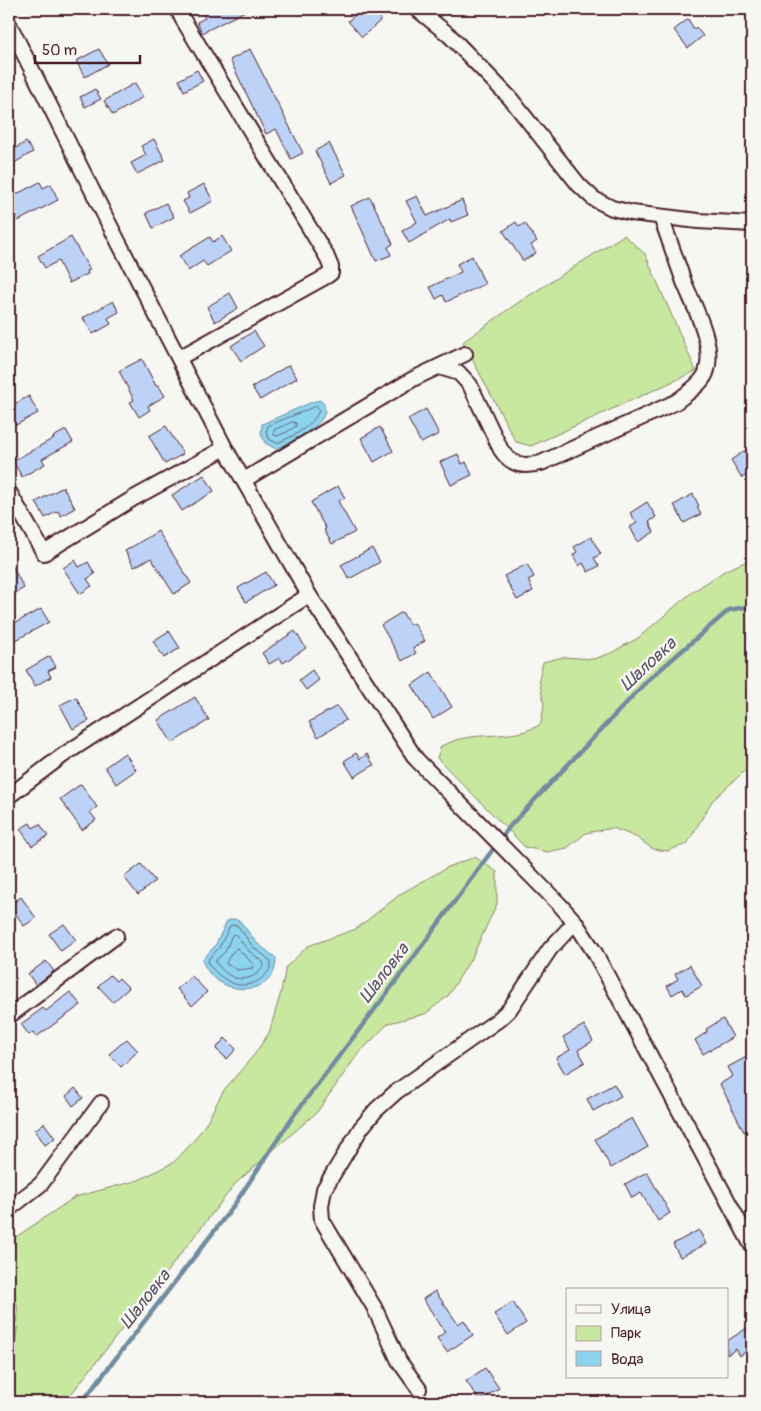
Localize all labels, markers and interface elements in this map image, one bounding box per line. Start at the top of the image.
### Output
scale bar [35,32,140,64]
text: 50 m [42,41,77,60]
water label: Шаловка [615,631,683,696]
water label: Шаловка [355,938,415,1008]
water label: Шаловка [115,1264,177,1333]
legend [566,1288,728,1378]
text: Улица [611,1300,651,1319]
text: Парк [611,1324,642,1343]
text: Вода [611,1350,644,1369]

